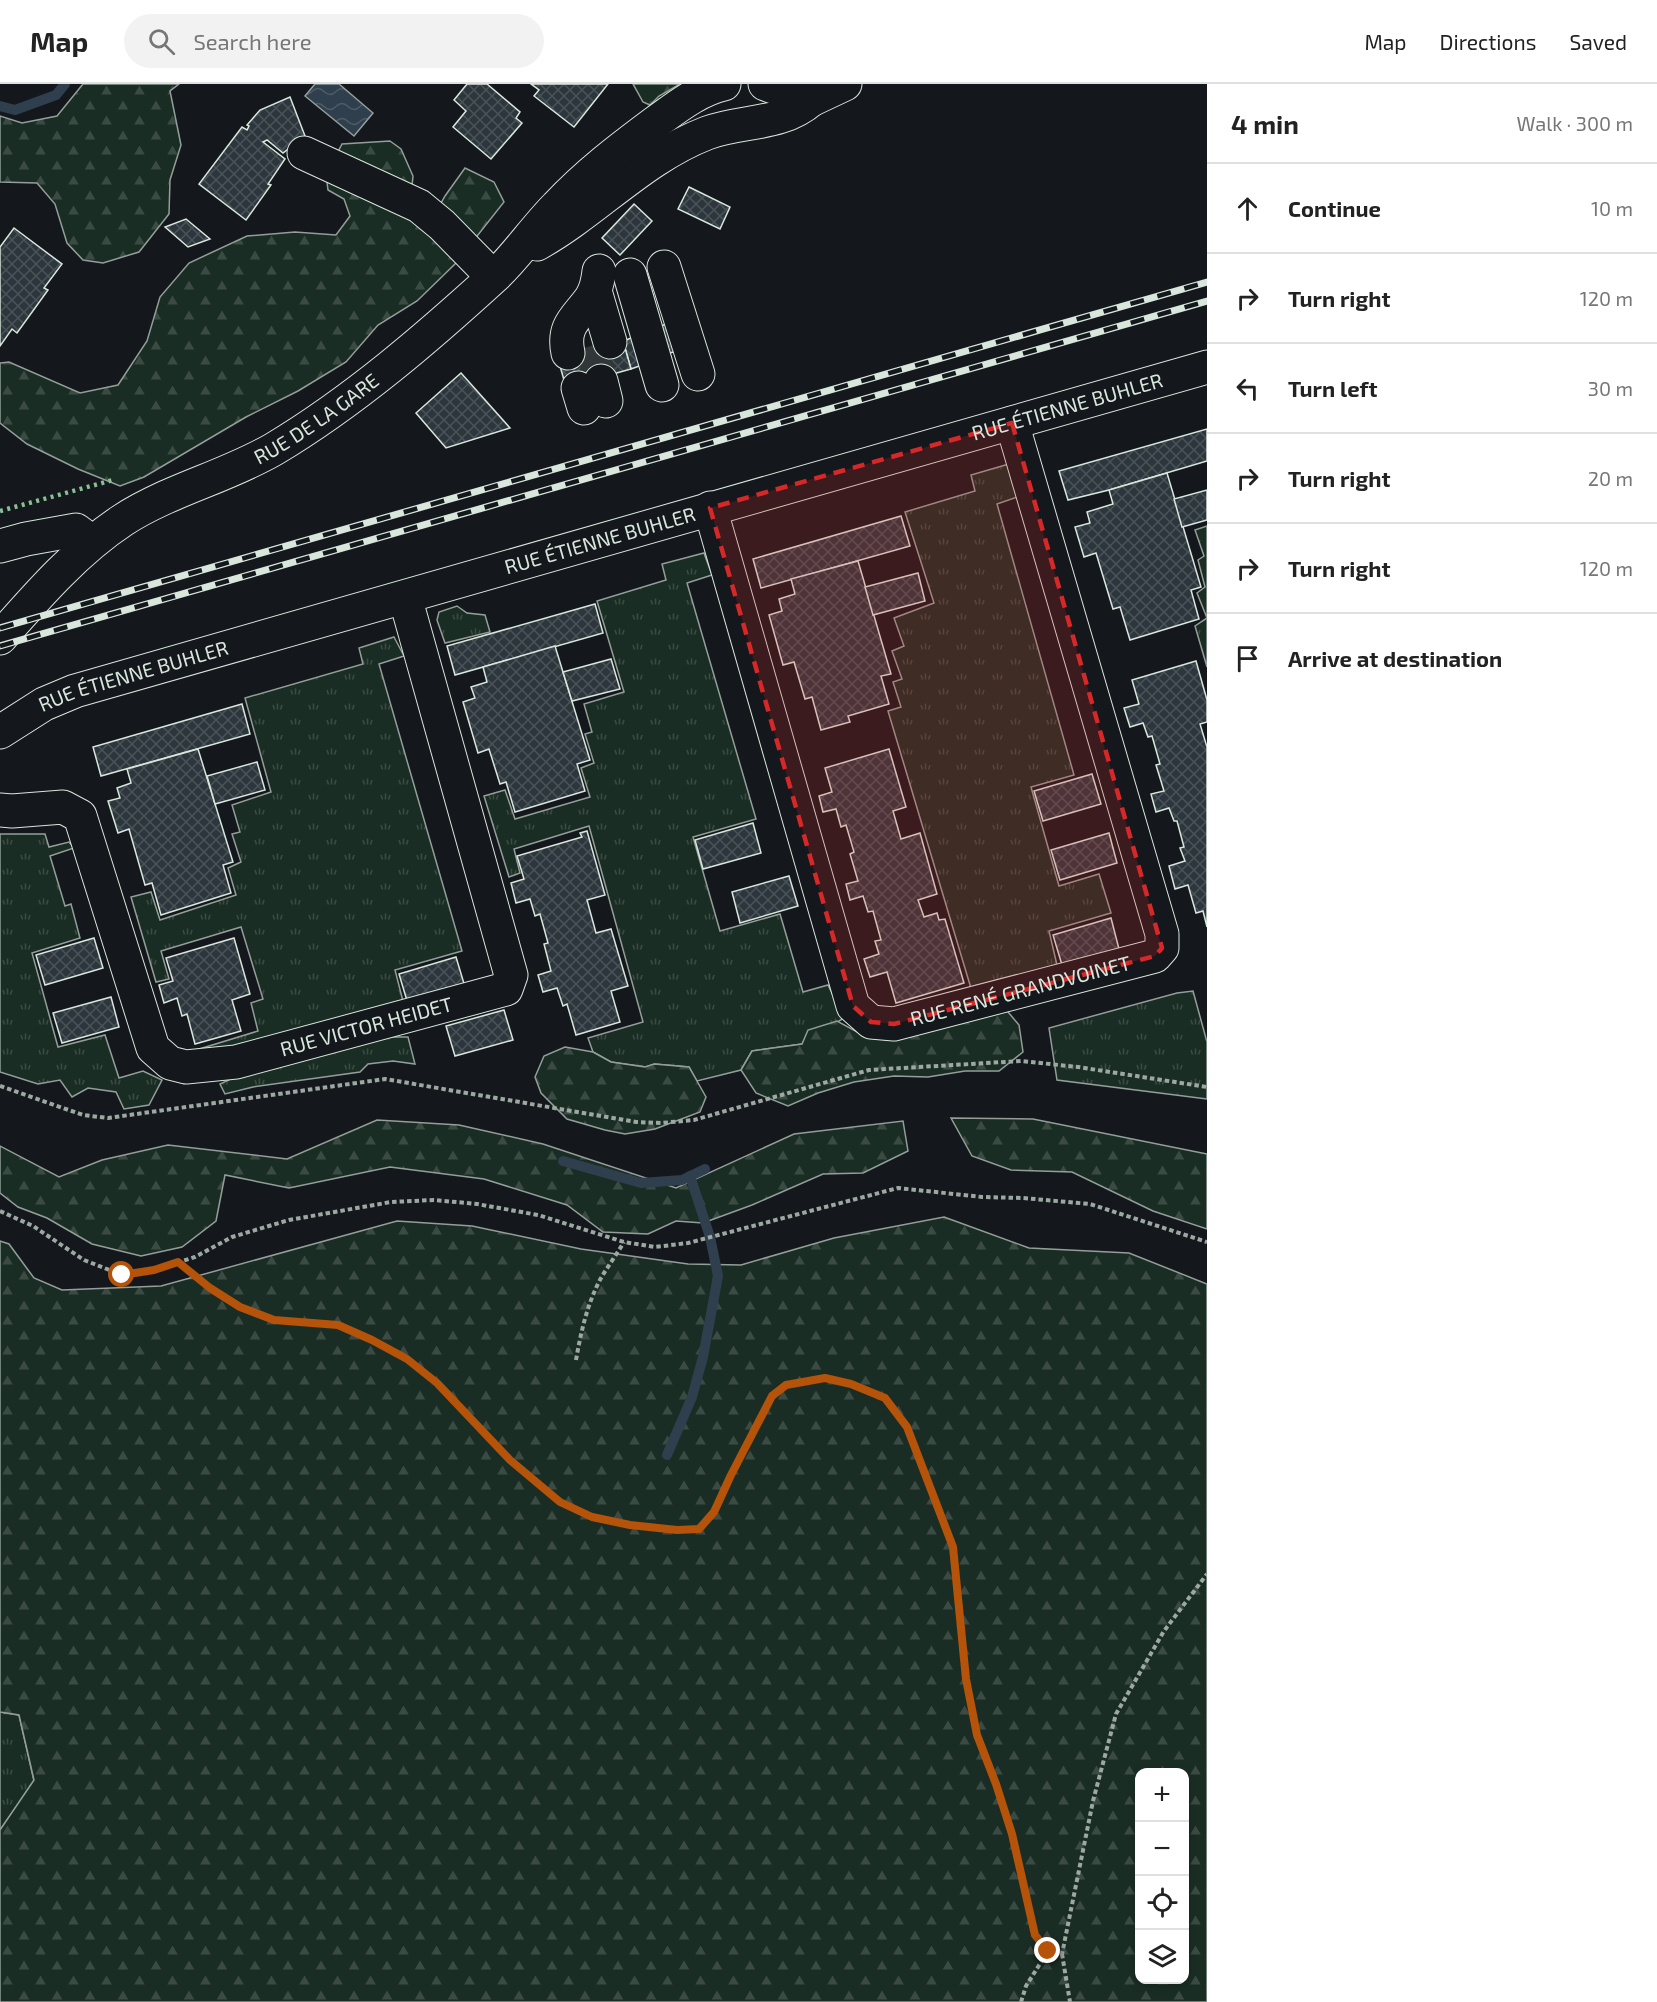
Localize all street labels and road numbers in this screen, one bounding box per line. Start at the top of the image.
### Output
street label: RUE ÉTIENNE BUHLER [969,367,1165,445]
street label: RUE DE LA GARE [250,368,383,469]
street label: RUE ÉTIENNE BUHLER [502,501,698,578]
street label: RUE ÉTIENNE BUHLER [34,635,231,716]
street label: RUE RENÉ GRANDVOINET [907,950,1133,1030]
street label: RUE VICTOR HEIDET [277,991,455,1061]

